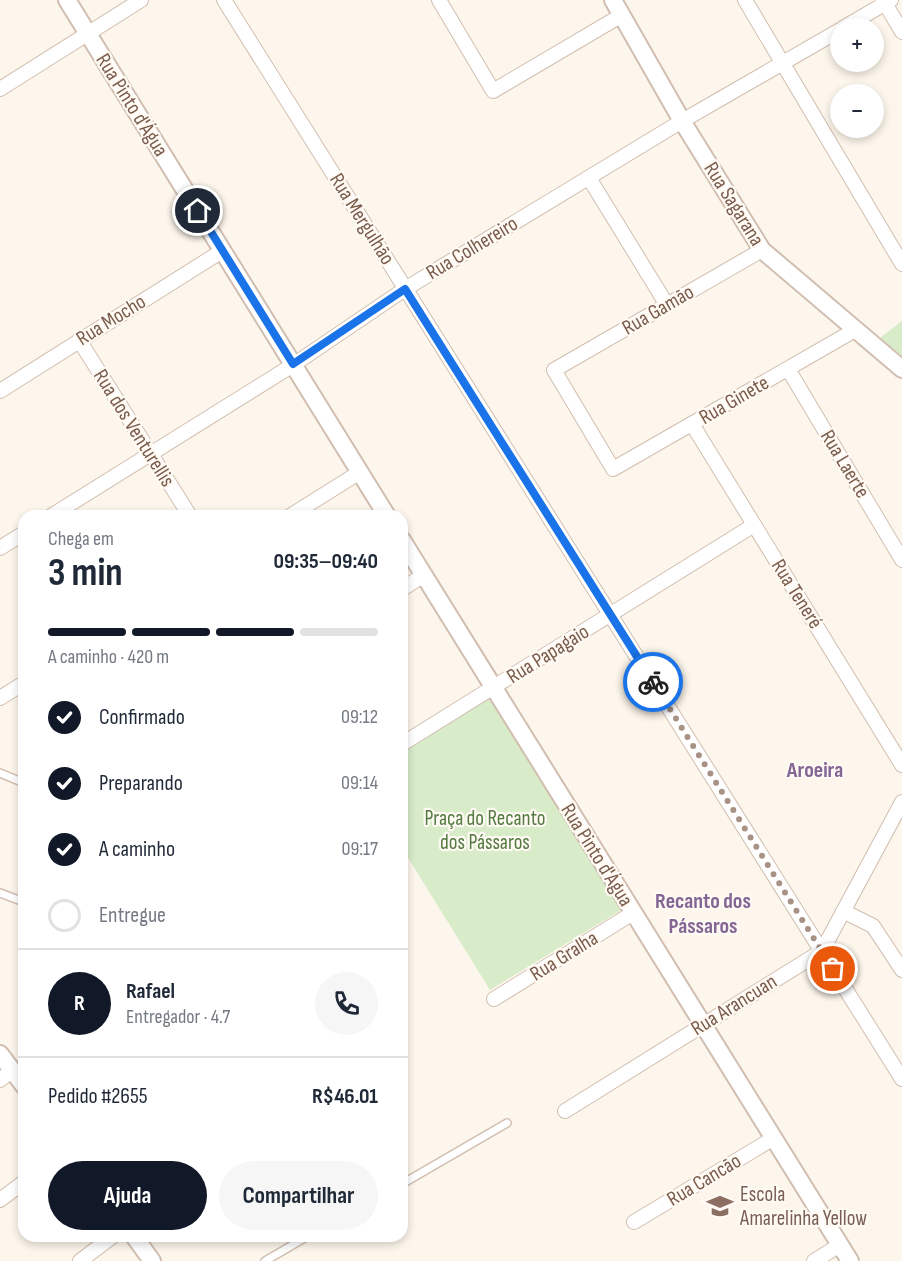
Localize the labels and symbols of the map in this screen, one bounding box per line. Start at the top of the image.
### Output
street label: Rua Pinto d'Água [90,49,174,161]
street label: Rua Sagarana [698,158,770,250]
street label: Rua Mergulhão [324,169,400,269]
pin [172,185,223,236]
street label: Rua Colhereiro [422,211,522,285]
street label: Rua Gamão [618,280,698,340]
street label: Rua Mocho [72,289,150,351]
street label: Rua dos Venturellis [88,365,180,491]
street label: Rua Ginete [695,370,773,430]
street label: Rua Laerte [815,425,875,503]
street label: Rua Teneré [766,555,828,633]
street label: Rua Papagaio [502,619,594,689]
courier [623,652,683,712]
district label: Aroeira [786,757,843,784]
street label: Rua Pinto d'Água [555,799,639,911]
park label: Praça do Recanto dos Pássaros [424,806,546,855]
district label: Recanto dos Pássaros [655,888,751,940]
street label: Rua Gralha [525,925,603,987]
pin [807,943,858,994]
street label: Rua Arancuan [687,969,781,1041]
street label: Rua Cancão [663,1148,745,1212]
place label: Escola Amarelinha Yellow [739,1182,867,1231]
school or university icon: Escola Amarelinha Yellow [705,1191,735,1221]

